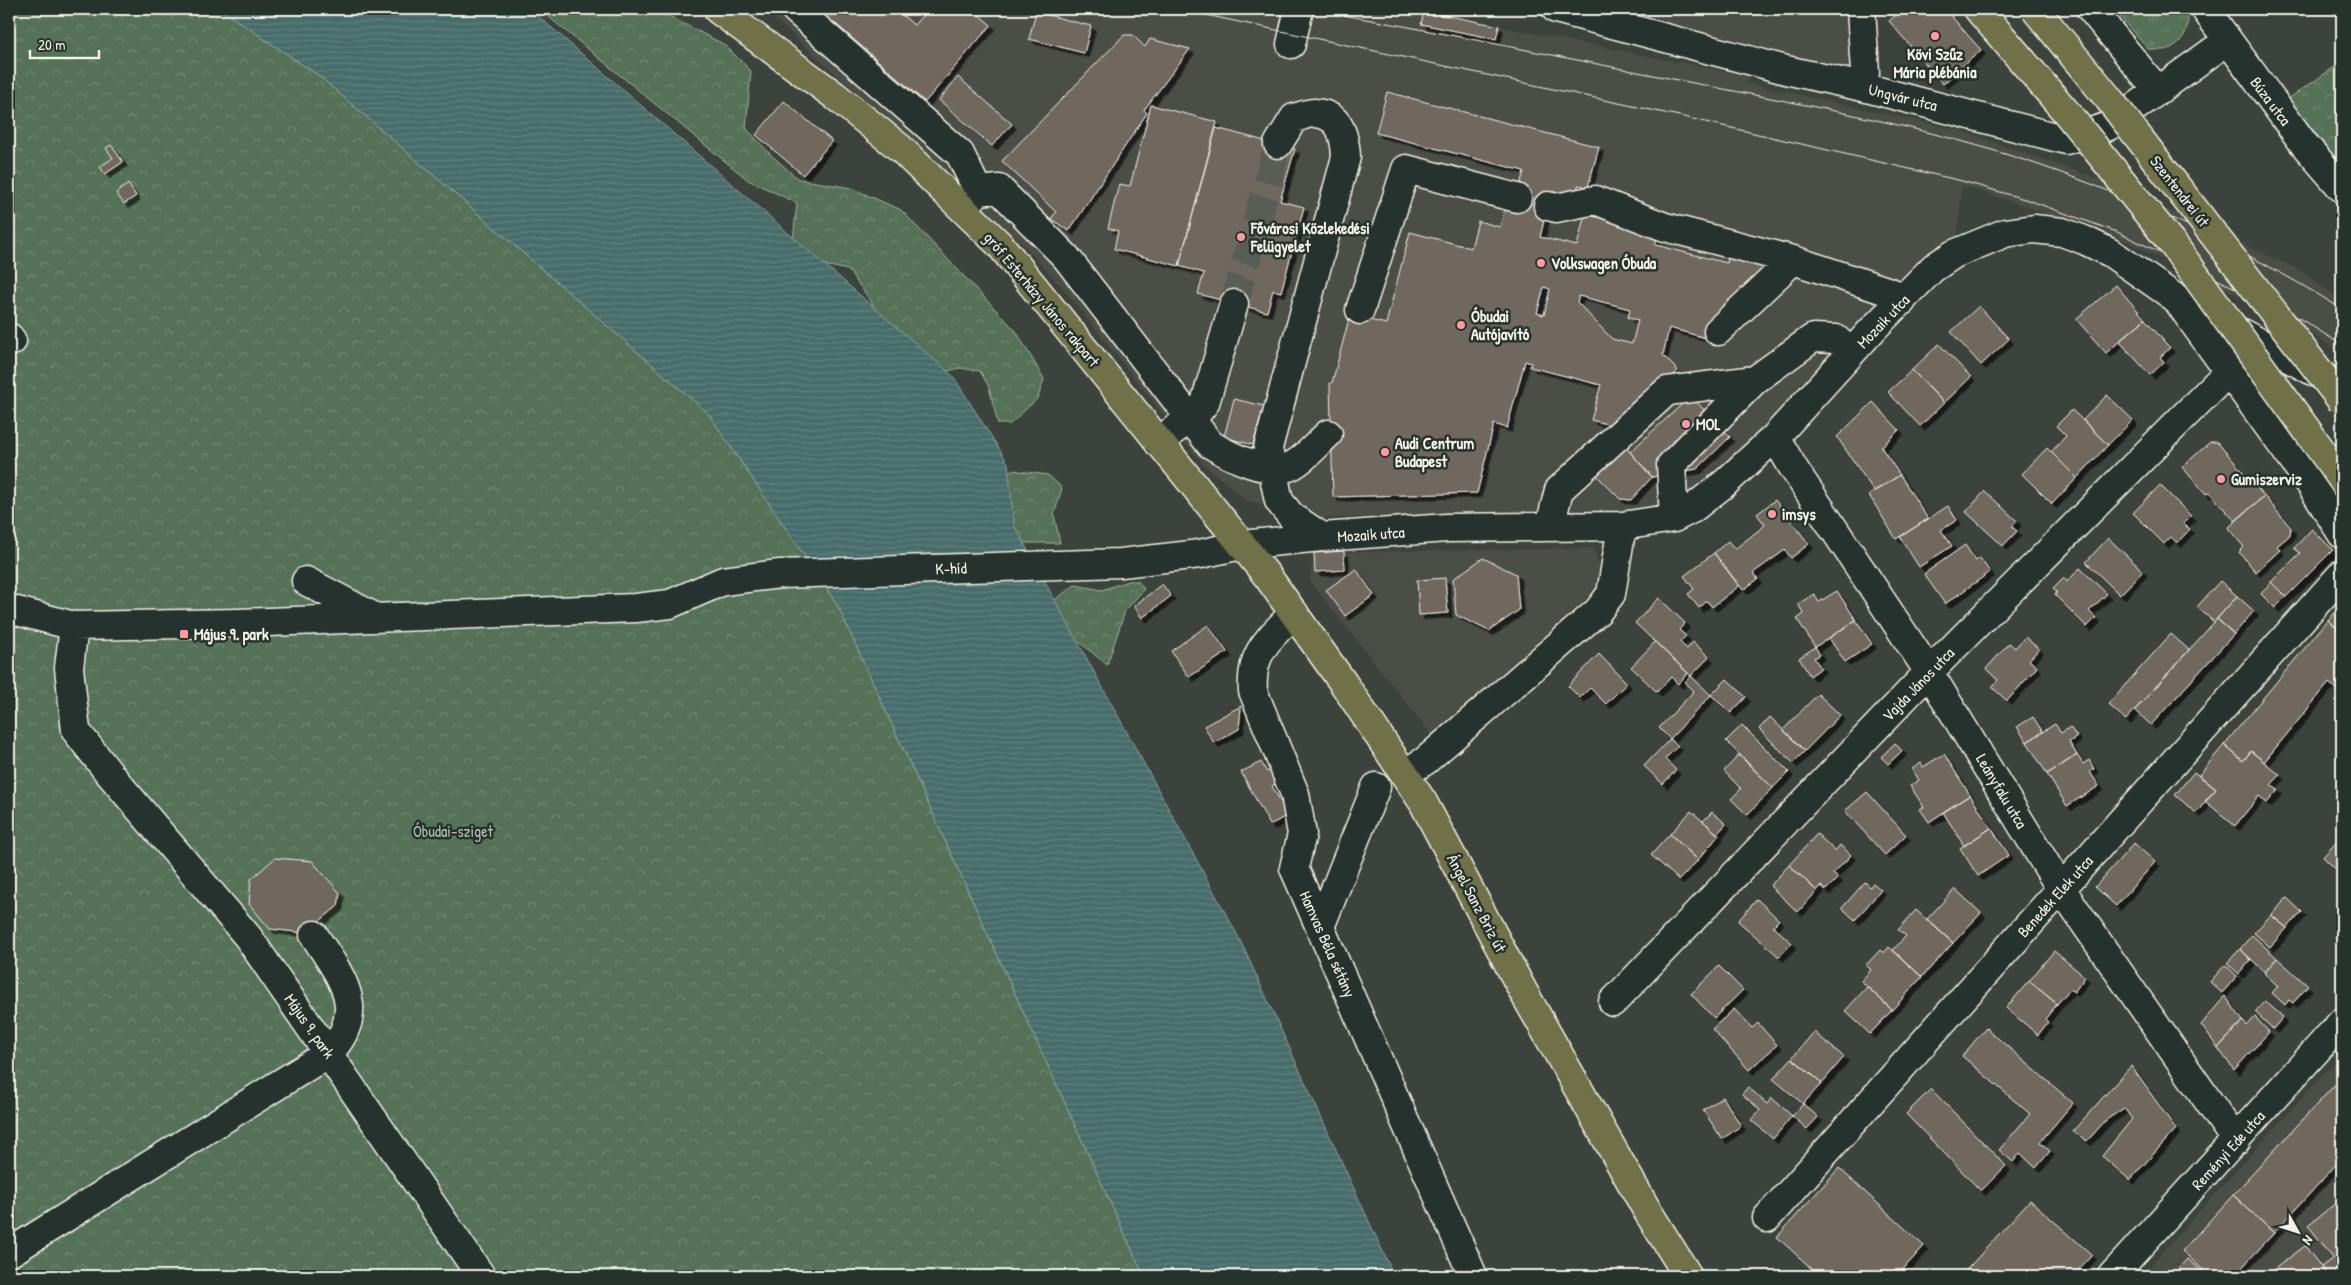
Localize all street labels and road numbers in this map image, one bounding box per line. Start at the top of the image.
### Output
street label: Búza utca [2245,72,2297,130]
street label: Ungvár utca [1866,78,1940,116]
street label: Szentendrei út [2145,151,2215,232]
street label: gróf Esterházy János rakpart [979,227,1105,372]
street label: Mozaik utca [1852,289,1914,353]
street label: Mozaik utca [1337,521,1405,547]
street label: K-híd [935,556,967,580]
street label: Vajda János utca [1877,642,1959,726]
street label: Leányfalu utca [1971,750,2033,832]
street label: Ángel Sanz Briz út [1442,850,1512,956]
street label: Benedek Elek utca [2012,850,2098,942]
street label: Hamvas Béla sétány [1295,887,1361,1001]
street label: Május 9. park [280,989,341,1063]
street label: Reményi Ede utca [2186,1106,2270,1194]

